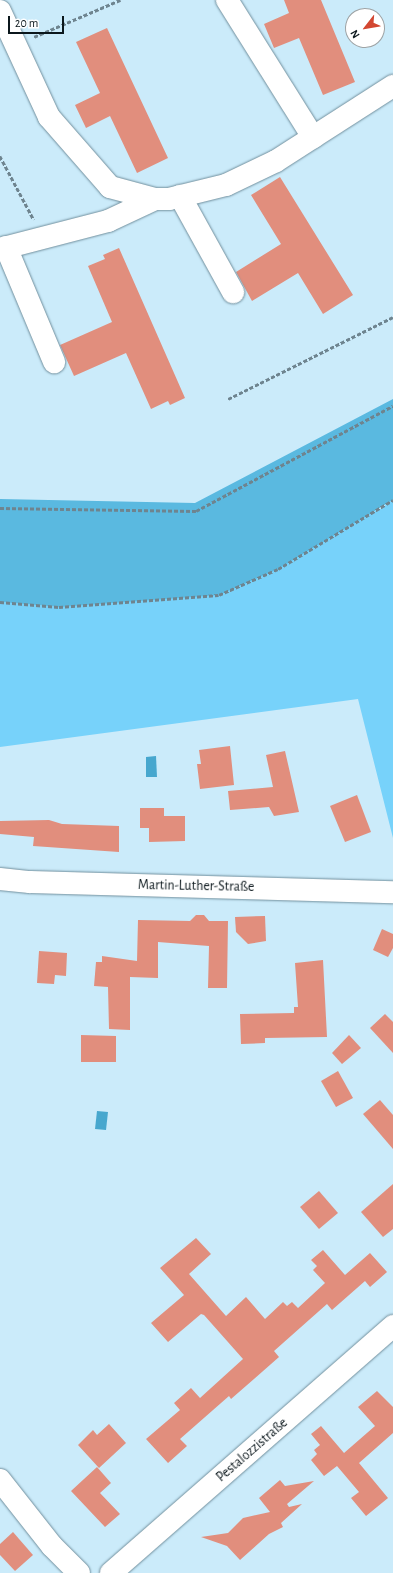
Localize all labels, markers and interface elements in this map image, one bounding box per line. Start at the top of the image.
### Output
scale bar [10,8,66,34]
north arrow [345,8,385,48]
text: 20 m [15,17,38,29]
text: N [348,28,362,40]
street label: Martin-Luther-Straße [138,877,254,895]
street label: Pestalozzistraße [213,1414,291,1486]

